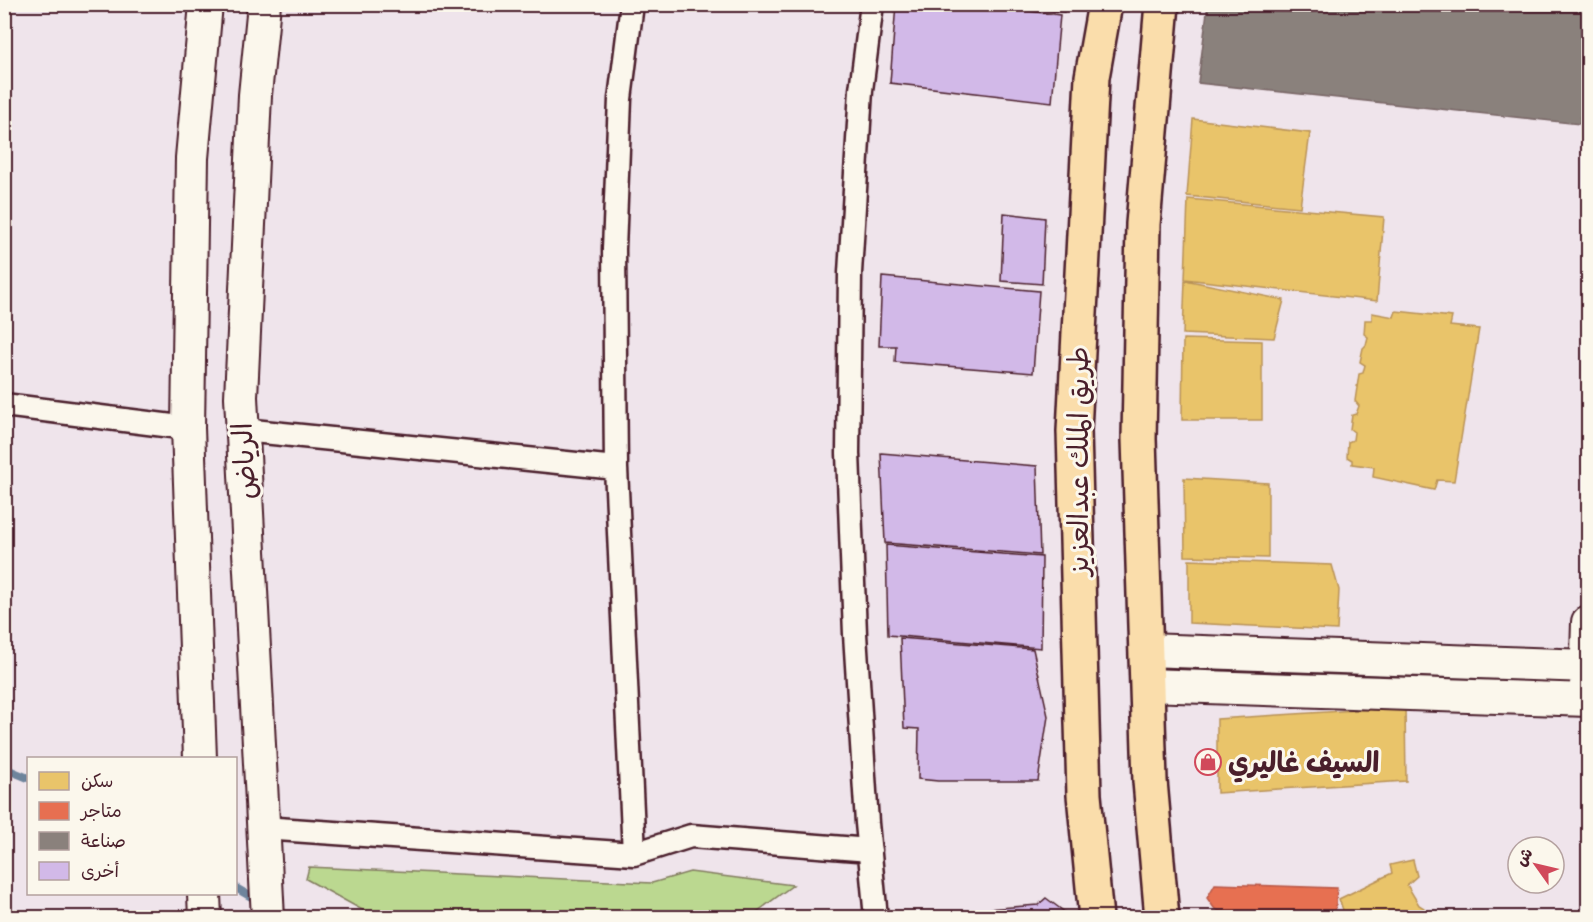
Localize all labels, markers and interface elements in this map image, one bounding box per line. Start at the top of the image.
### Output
street label: طريق الملك عبدالعزيز [1061,346,1096,578]
street label: الرياض [225,422,263,500]
place label: السيف غاليري [1228,745,1379,783]
shop icon: السيف غاليري [1193,747,1223,777]
legend [27,757,237,895]
text: سكن [81,770,113,792]
text: متاجر [79,800,122,822]
text: صناعة [81,830,126,852]
north arrow [1506,835,1566,895]
text: ش [1511,844,1538,870]
text: أخرى [81,860,119,882]

